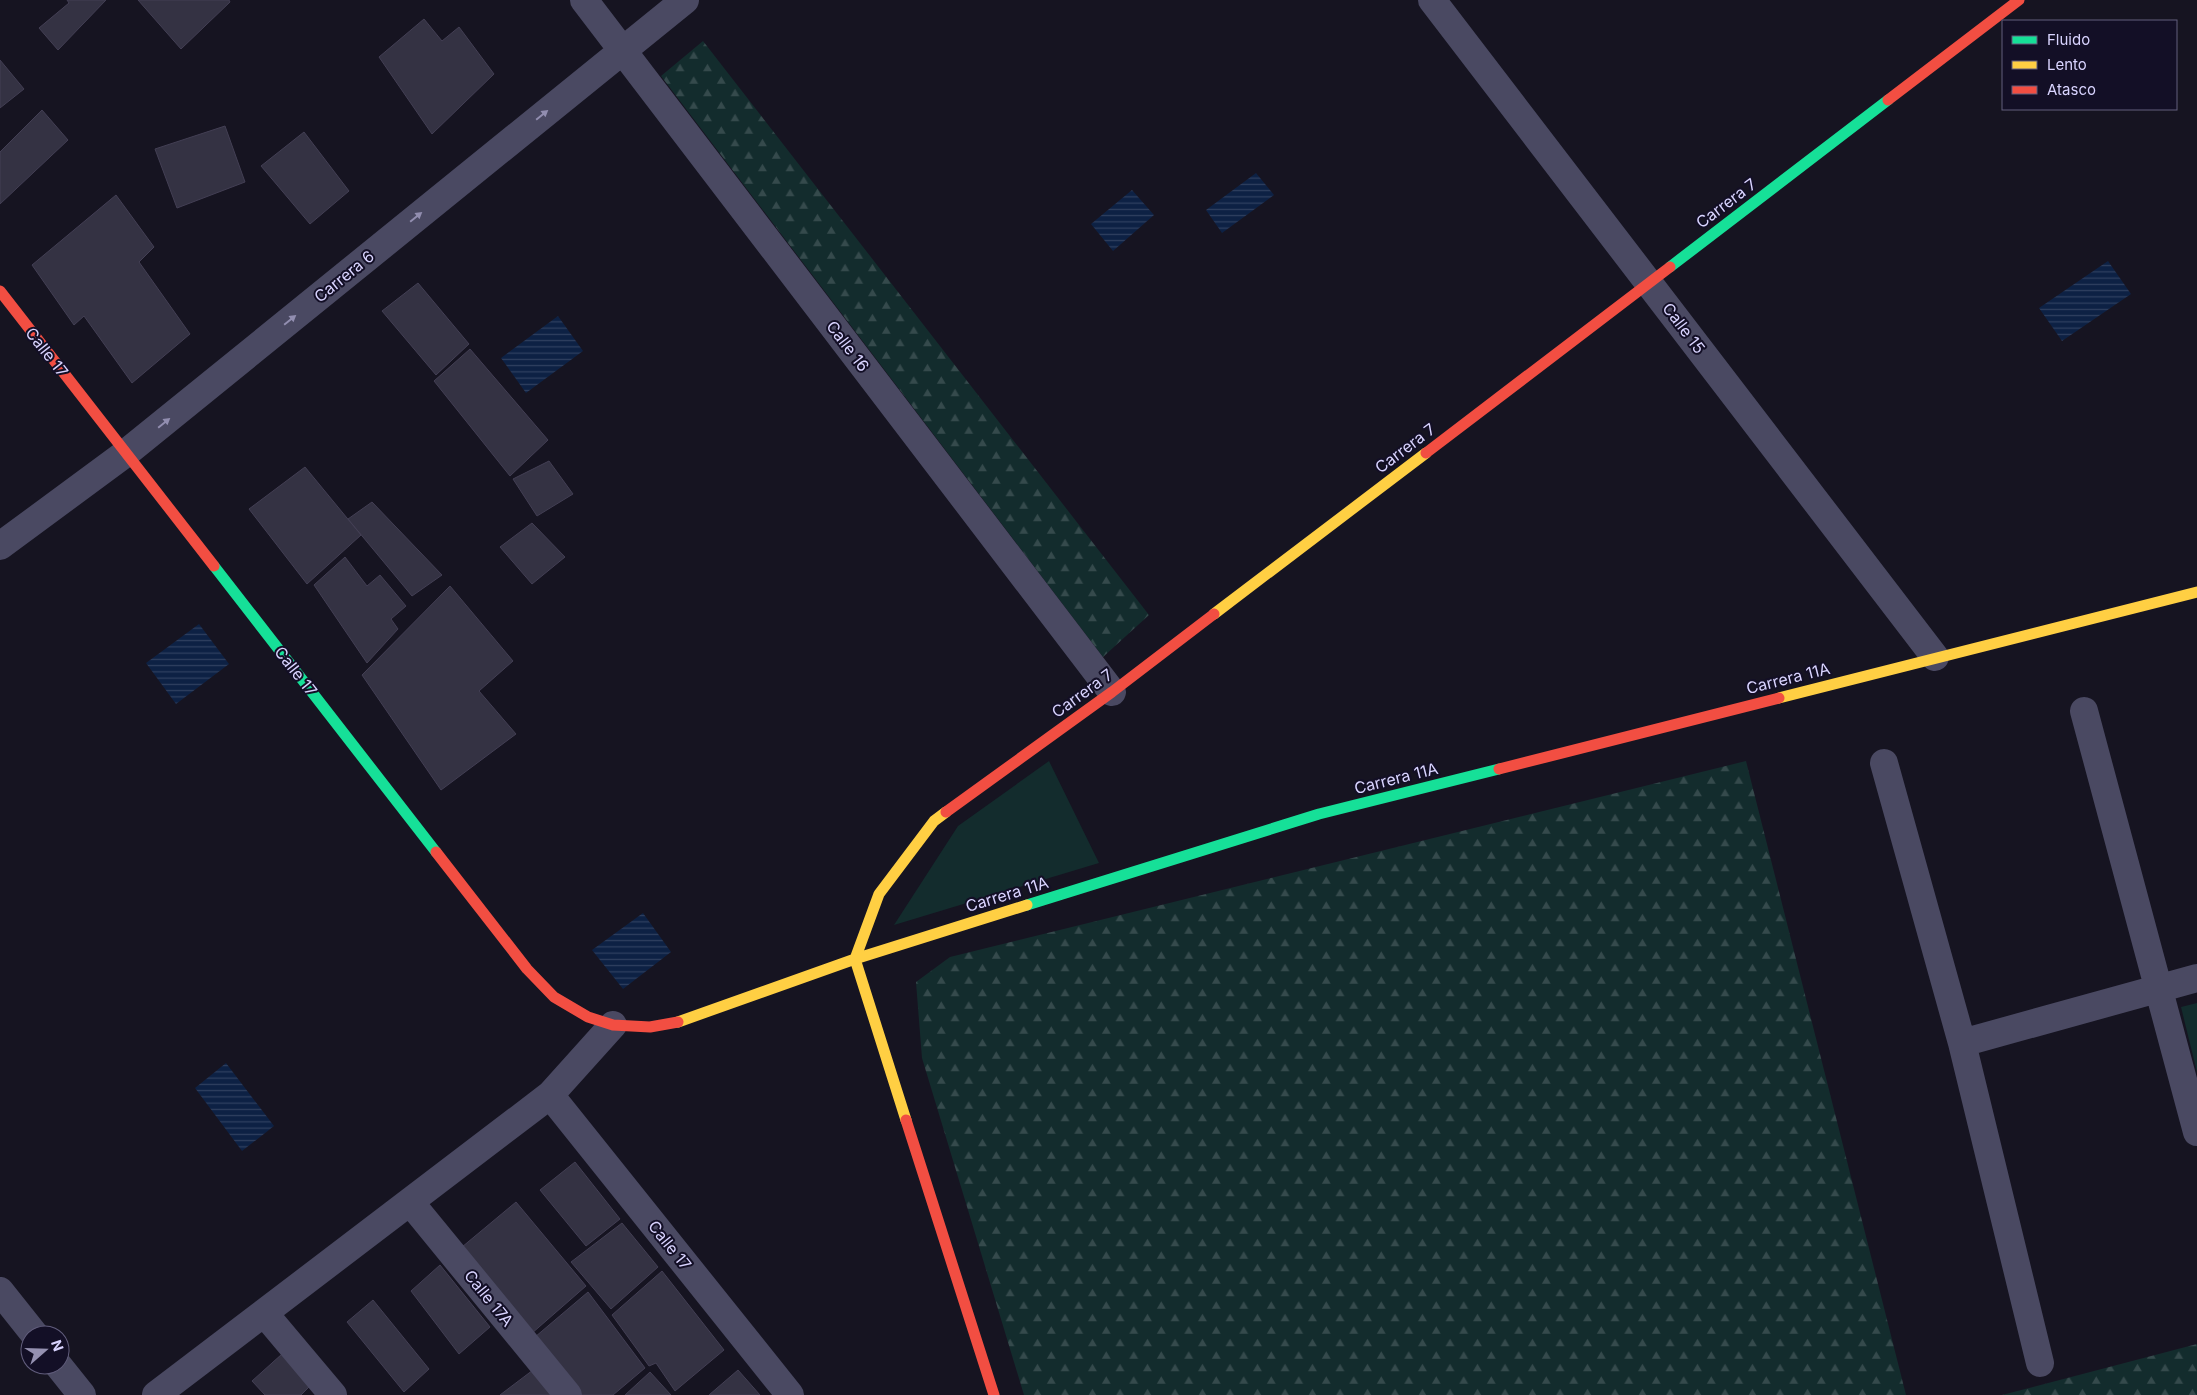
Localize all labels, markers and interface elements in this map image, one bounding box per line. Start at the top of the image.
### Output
legend [2002,20,2177,110]
text: Fluido [2047,30,2090,49]
text: Lento [2047,55,2087,74]
text: Atasco [2047,80,2096,99]
one-way arrow [535,109,548,120]
street label: Carrera 7 [1692,174,1760,232]
one-way arrow [409,212,422,223]
street label: Carrera 6 [310,246,378,306]
street label: Calle 15 [1658,299,1710,357]
one-way arrow [283,314,296,325]
street label: Calle 16 [822,317,874,375]
street label: Calle 17 [21,323,73,381]
one-way arrow [157,417,170,428]
street label: Carrera 7 [1371,419,1439,477]
street label: Calle 17 [270,642,322,700]
street label: Carrera 11A [1744,658,1832,698]
street label: Carrera 7 [1048,664,1116,722]
street label: Carrera 11A [1352,758,1440,798]
street label: Carrera 11A [963,872,1051,916]
street label: Calle 17 [644,1216,696,1274]
street label: Calle 17A [460,1266,518,1330]
north arrow [20,1325,70,1375]
text: N [48,1337,67,1353]

